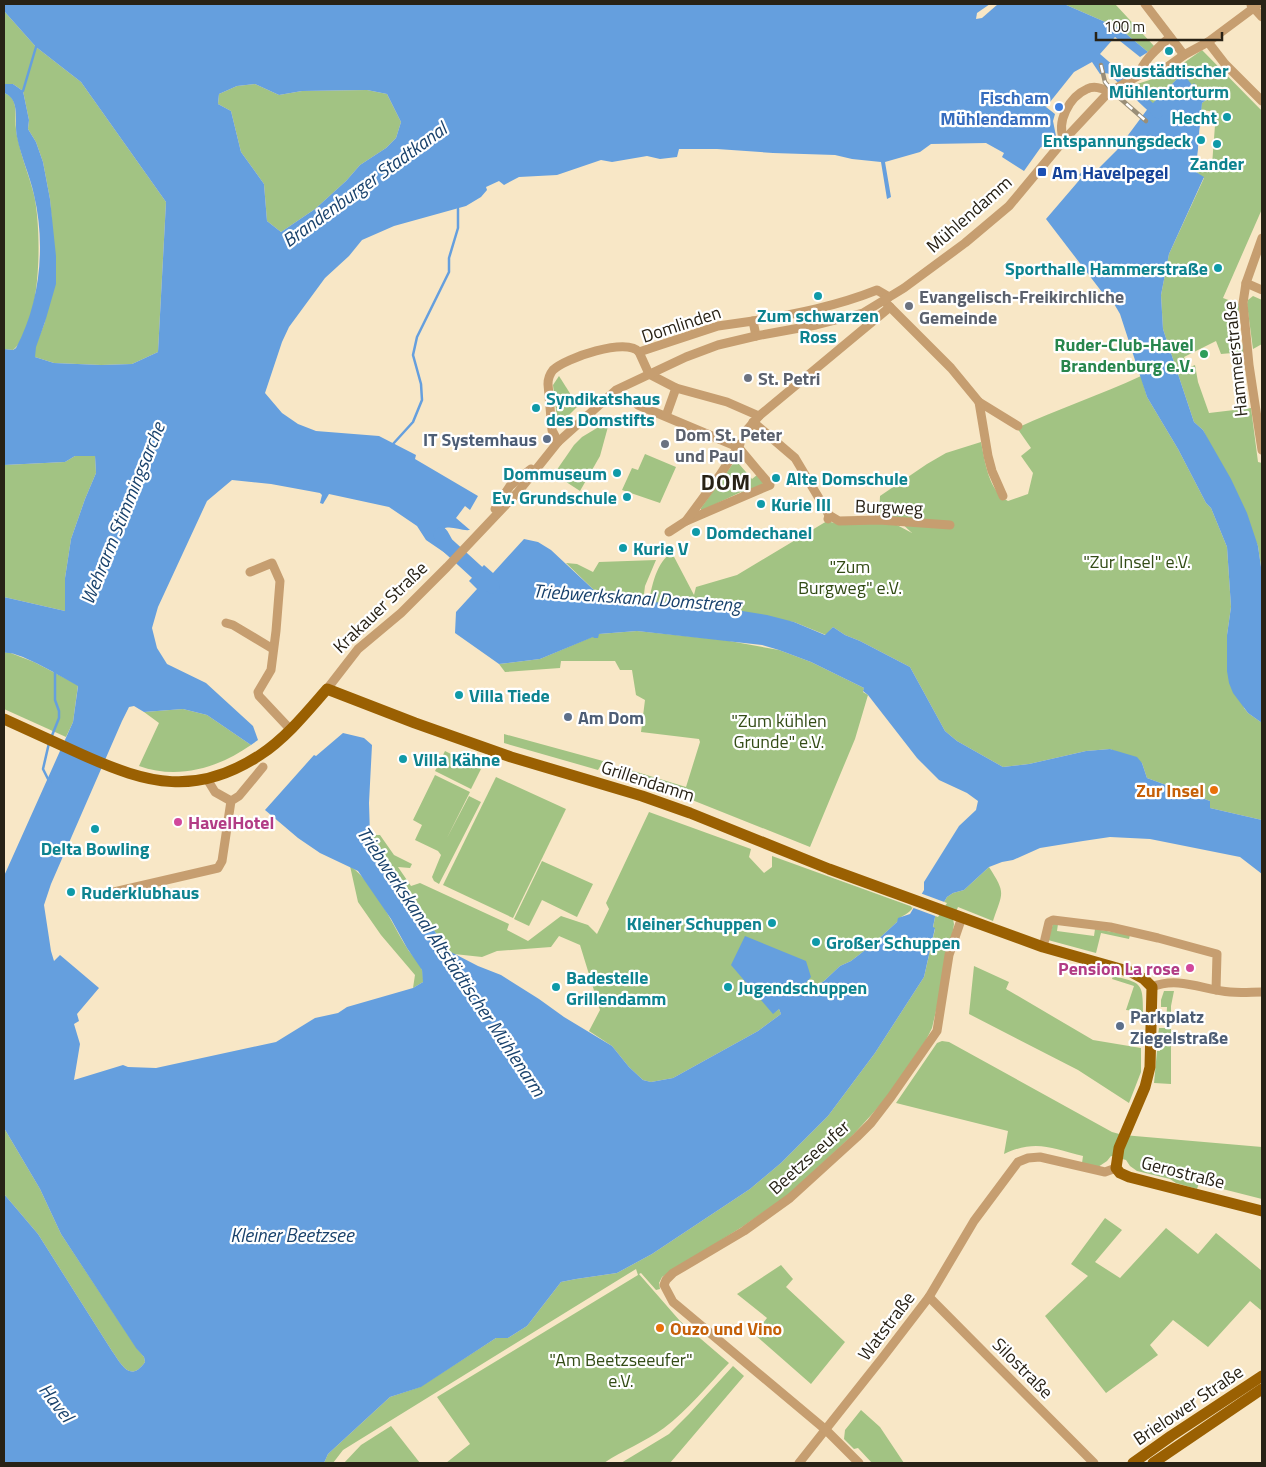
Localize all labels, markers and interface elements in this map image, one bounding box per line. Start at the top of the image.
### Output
scale bar [1096,10,1222,42]
text: 100 m [1104,15,1145,38]
marker: Neustädtischer Mühlentorturm [1163,45,1175,57]
place label: Neustädtischer Mühlentorturm [1109,57,1229,105]
place label: Fisch am Mühlendamm [940,84,1049,132]
marker: Fisch am Mühlendamm [1053,101,1065,113]
place label: Hecht [1171,104,1217,131]
marker: Hecht [1221,111,1233,123]
water label: Brandenburger Stadtkanal [276,113,454,254]
place label: Entspannungsdeck [1043,127,1192,154]
marker: Entspannungsdeck [1195,134,1207,146]
marker: Zander [1211,138,1223,150]
place label: Zander [1190,150,1245,177]
place label: Am Havelpegel [1052,159,1169,186]
marker: Am Havelpegel [1036,166,1048,178]
street label: Mühlendamm [920,169,1018,259]
place label: Sporthalle Hammerstraße [1005,255,1208,282]
marker: Sporthalle Hammerstraße [1212,262,1224,274]
place label: Evangelisch-Freikirchliche Gemeinde [919,283,1124,331]
marker: Zum schwarzen Ross [812,290,824,302]
street label: Domlinden [638,298,724,350]
marker: Evangelisch-Freikirchliche Gemeinde [903,300,915,312]
street label: Hammerstraße [1216,300,1254,418]
place label: Zum schwarzen Ross [757,302,879,350]
place label: Ruder-Club-Havel Brandenburg e.V. [1054,331,1194,379]
marker: Ruder-Club-Havel Brandenburg e.V. [1198,348,1210,360]
place label: St. Petri [758,365,821,392]
marker: St. Petri [742,372,754,384]
place label: Syndikatshaus des Domstifts [546,385,660,433]
marker: Syndikatshaus des Domstifts [530,402,542,414]
water label: Wehrarm Stimmingsarche [72,416,172,608]
place label: Dom St. Peter und Paul [675,421,782,469]
place label: IT Systemhaus [423,426,537,453]
marker: IT Systemhaus [541,433,553,445]
marker: Dom St. Peter und Paul [659,438,671,450]
place label: Dommuseum [503,460,607,487]
district label: DOM [701,465,751,499]
place label: Alte Domschule [786,465,908,492]
marker: Dommuseum [611,467,623,479]
marker: Alte Domschule [770,472,782,484]
place label: Ev. Grundschule [492,484,617,511]
marker: Ev. Grundschule [621,491,633,503]
place label: Kurie III [771,491,831,518]
street label: Burgweg [855,492,923,522]
marker: Kurie III [755,498,767,510]
place label: Domdechanel [706,519,812,546]
marker: Domdechanel [690,526,702,538]
place label: Kurie V [633,535,689,562]
marker: Kurie V [617,542,629,554]
park label: "Zur Insel" e.V. [1083,548,1191,575]
park label: "Zum Burgweg" e.V. [798,553,902,601]
street label: Krakauer Straße [327,555,433,659]
water label: Triebwerkskanal Domstreng [532,575,744,619]
place label: Villa Tiede [469,682,550,709]
marker: Villa Tiede [453,689,465,701]
place label: Am Dom [578,704,644,731]
park label: "Zum kühlen Grunde" e.V. [731,707,827,755]
marker: Am Dom [562,711,574,723]
place label: Villa Kähne [413,746,500,773]
marker: Villa Kähne [397,753,409,765]
street label: Grillendamm [598,753,698,809]
place label: Zur Insel [1136,777,1204,804]
marker: Zur Insel [1208,784,1220,796]
place label: HavelHotel [188,809,274,836]
marker: HavelHotel [172,816,184,828]
water label: Triebwerkskanal Altstädtischer Mühlenarm [350,820,554,1103]
marker: Delta Bowling [89,823,101,835]
place label: Delta Bowling [41,835,150,862]
place label: Ruderklubhaus [81,879,199,906]
marker: Ruderklubhaus [65,886,77,898]
place label: Kleiner Schuppen [626,910,762,937]
marker: Kleiner Schuppen [766,917,778,929]
place label: Großer Schuppen [826,929,961,956]
marker: Großer Schuppen [810,936,822,948]
place label: Pension La rose [1058,955,1180,982]
marker: Pension La rose [1184,962,1196,974]
place label: Badestelle Grillendamm [566,964,666,1012]
place label: Jugendschuppen [738,974,867,1001]
marker: Badestelle Grillendamm [550,981,562,993]
marker: Jugendschuppen [722,981,734,993]
place label: Parkplatz Ziegelstraße [1130,1003,1228,1051]
marker: Parkplatz Ziegelstraße [1114,1020,1126,1032]
street label: Beetzseeufer [762,1113,856,1201]
street label: Gerostraße [1138,1149,1228,1195]
water label: Kleiner Beetzsee [230,1220,355,1249]
street label: Watstraße [851,1286,921,1366]
place label: Ouzo und Vino [670,1315,782,1342]
marker: Ouzo und Vino [654,1322,666,1334]
street label: Silostraße [986,1331,1060,1405]
park label: "Am Beetzseeufer" e.V. [549,1346,693,1394]
street label: Brielower Straße [1128,1358,1248,1452]
water label: Havel [32,1376,83,1429]

